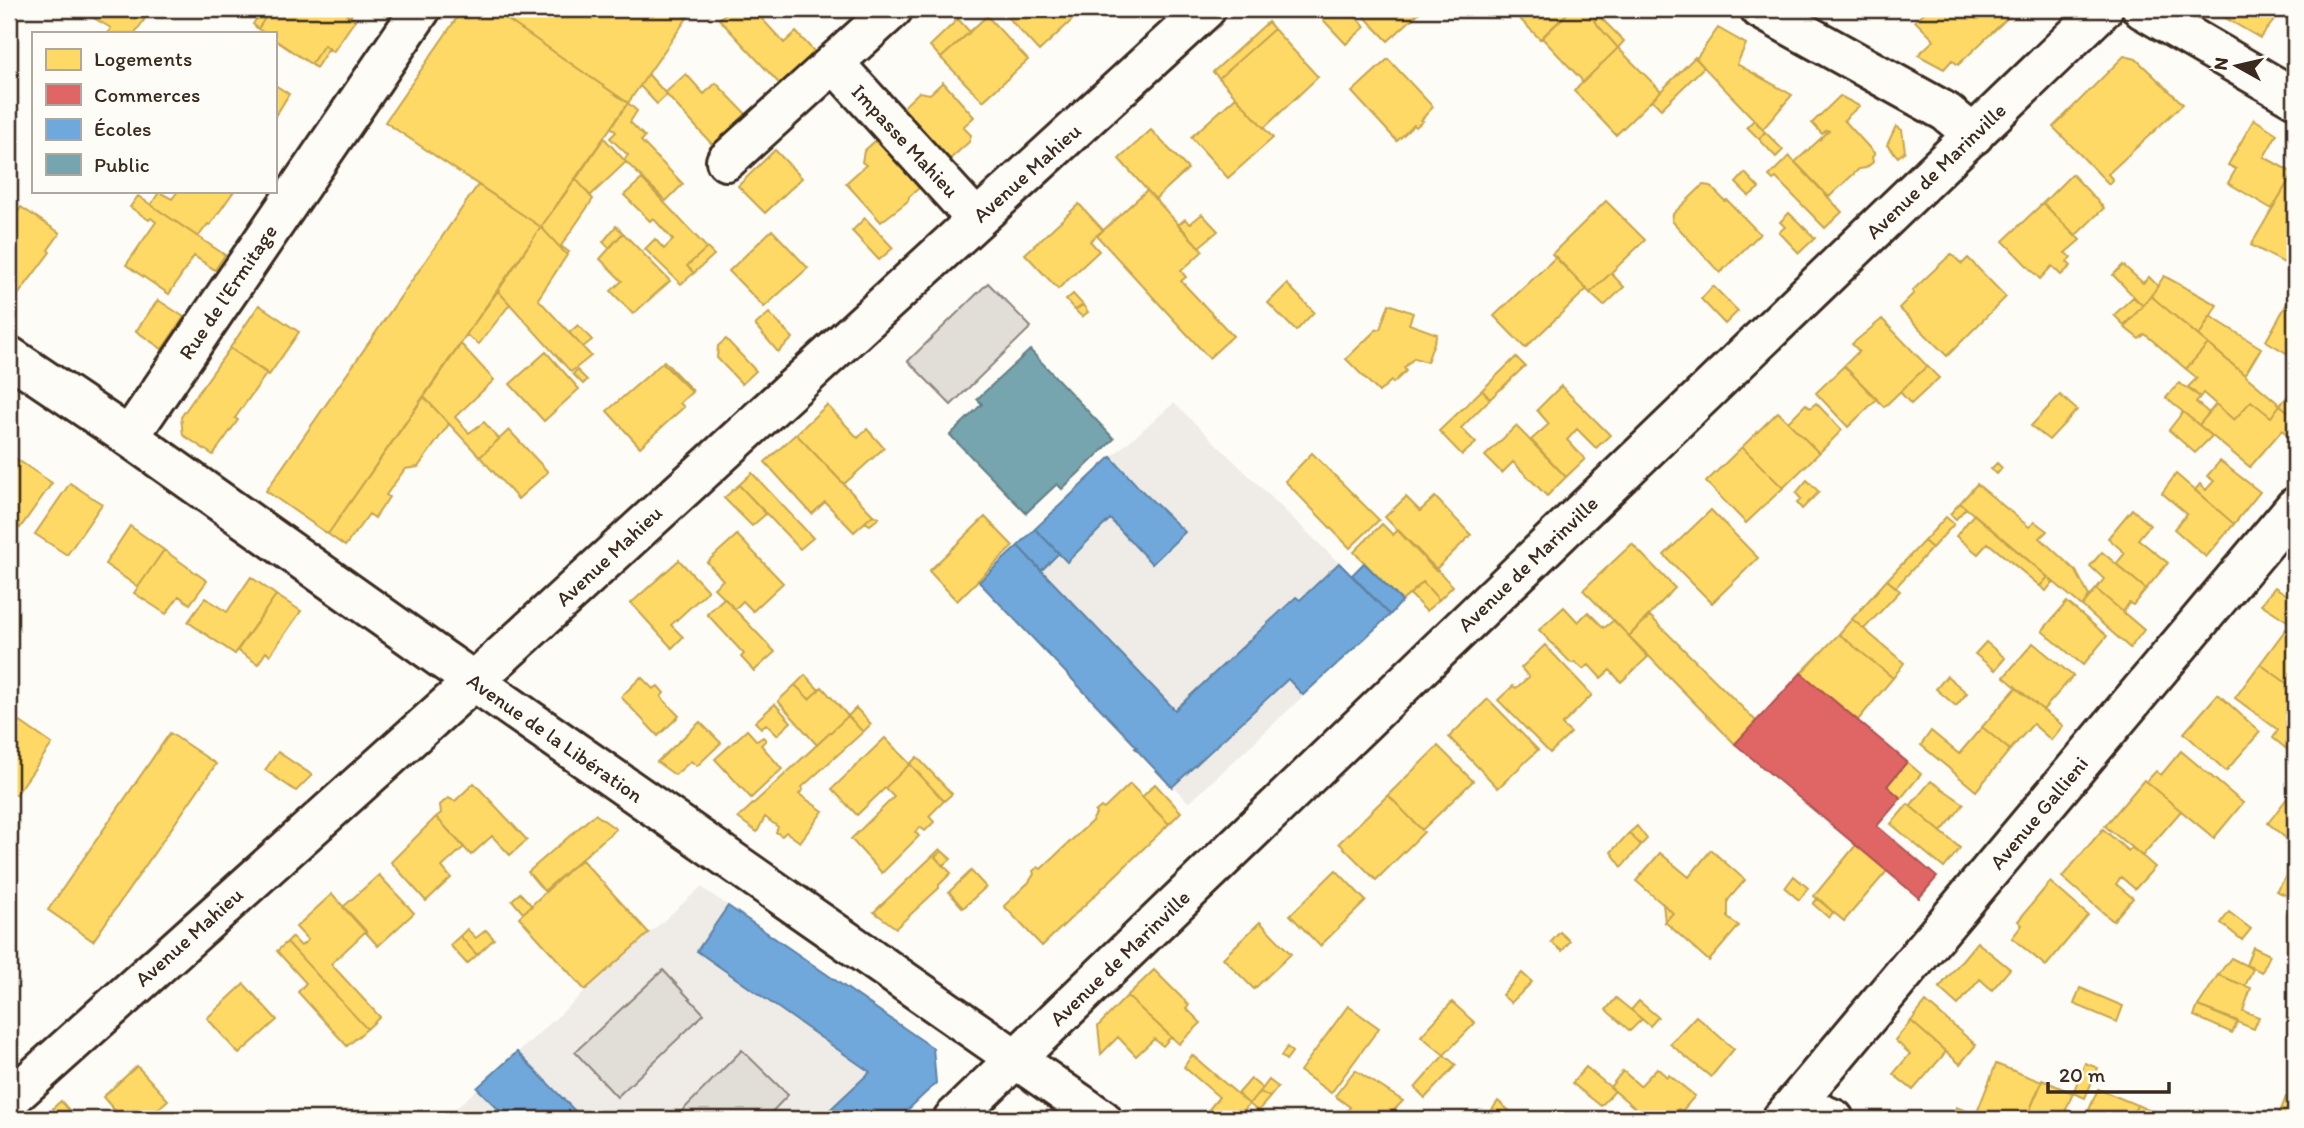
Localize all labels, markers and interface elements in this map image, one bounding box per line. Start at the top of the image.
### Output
legend [32,32,276,192]
north arrow [2202,32,2272,102]
text: Logements [94,46,192,71]
text: N [2208,56,2233,72]
street label: Impasse Mahieu [847,79,964,203]
text: Commerces [94,82,200,107]
street label: Avenue de Marinville [1860,97,2011,244]
text: Écoles [94,116,152,141]
street label: Avenue Mahieu [968,118,1086,227]
text: Public [94,152,150,177]
street label: Rue de l'Ermitage [173,220,282,364]
street label: Avenue de Marinville [1452,490,1603,637]
street label: Avenue Mahieu [550,500,667,611]
street label: Avenue de la Libération [463,667,648,808]
street label: Avenue Gallieni [1984,751,2093,874]
street label: Avenue Mahieu [130,882,248,991]
street label: Avenue de Marinville [1044,884,1195,1031]
scale bar [2048,1051,2169,1095]
text: 20 m [2059,1062,2106,1087]

